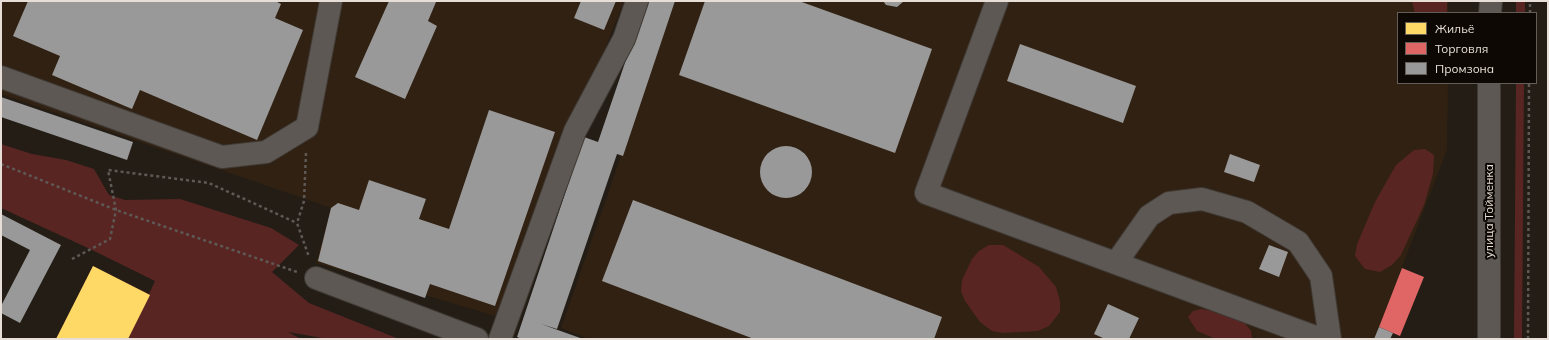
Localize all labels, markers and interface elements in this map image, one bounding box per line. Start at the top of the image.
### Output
legend [1397,12,1537,84]
text: Жильё [1435,21,1474,36]
text: Торговля [1435,41,1488,56]
text: Промзона [1435,61,1494,76]
street label: улица Тойменка [1482,164,1496,258]

